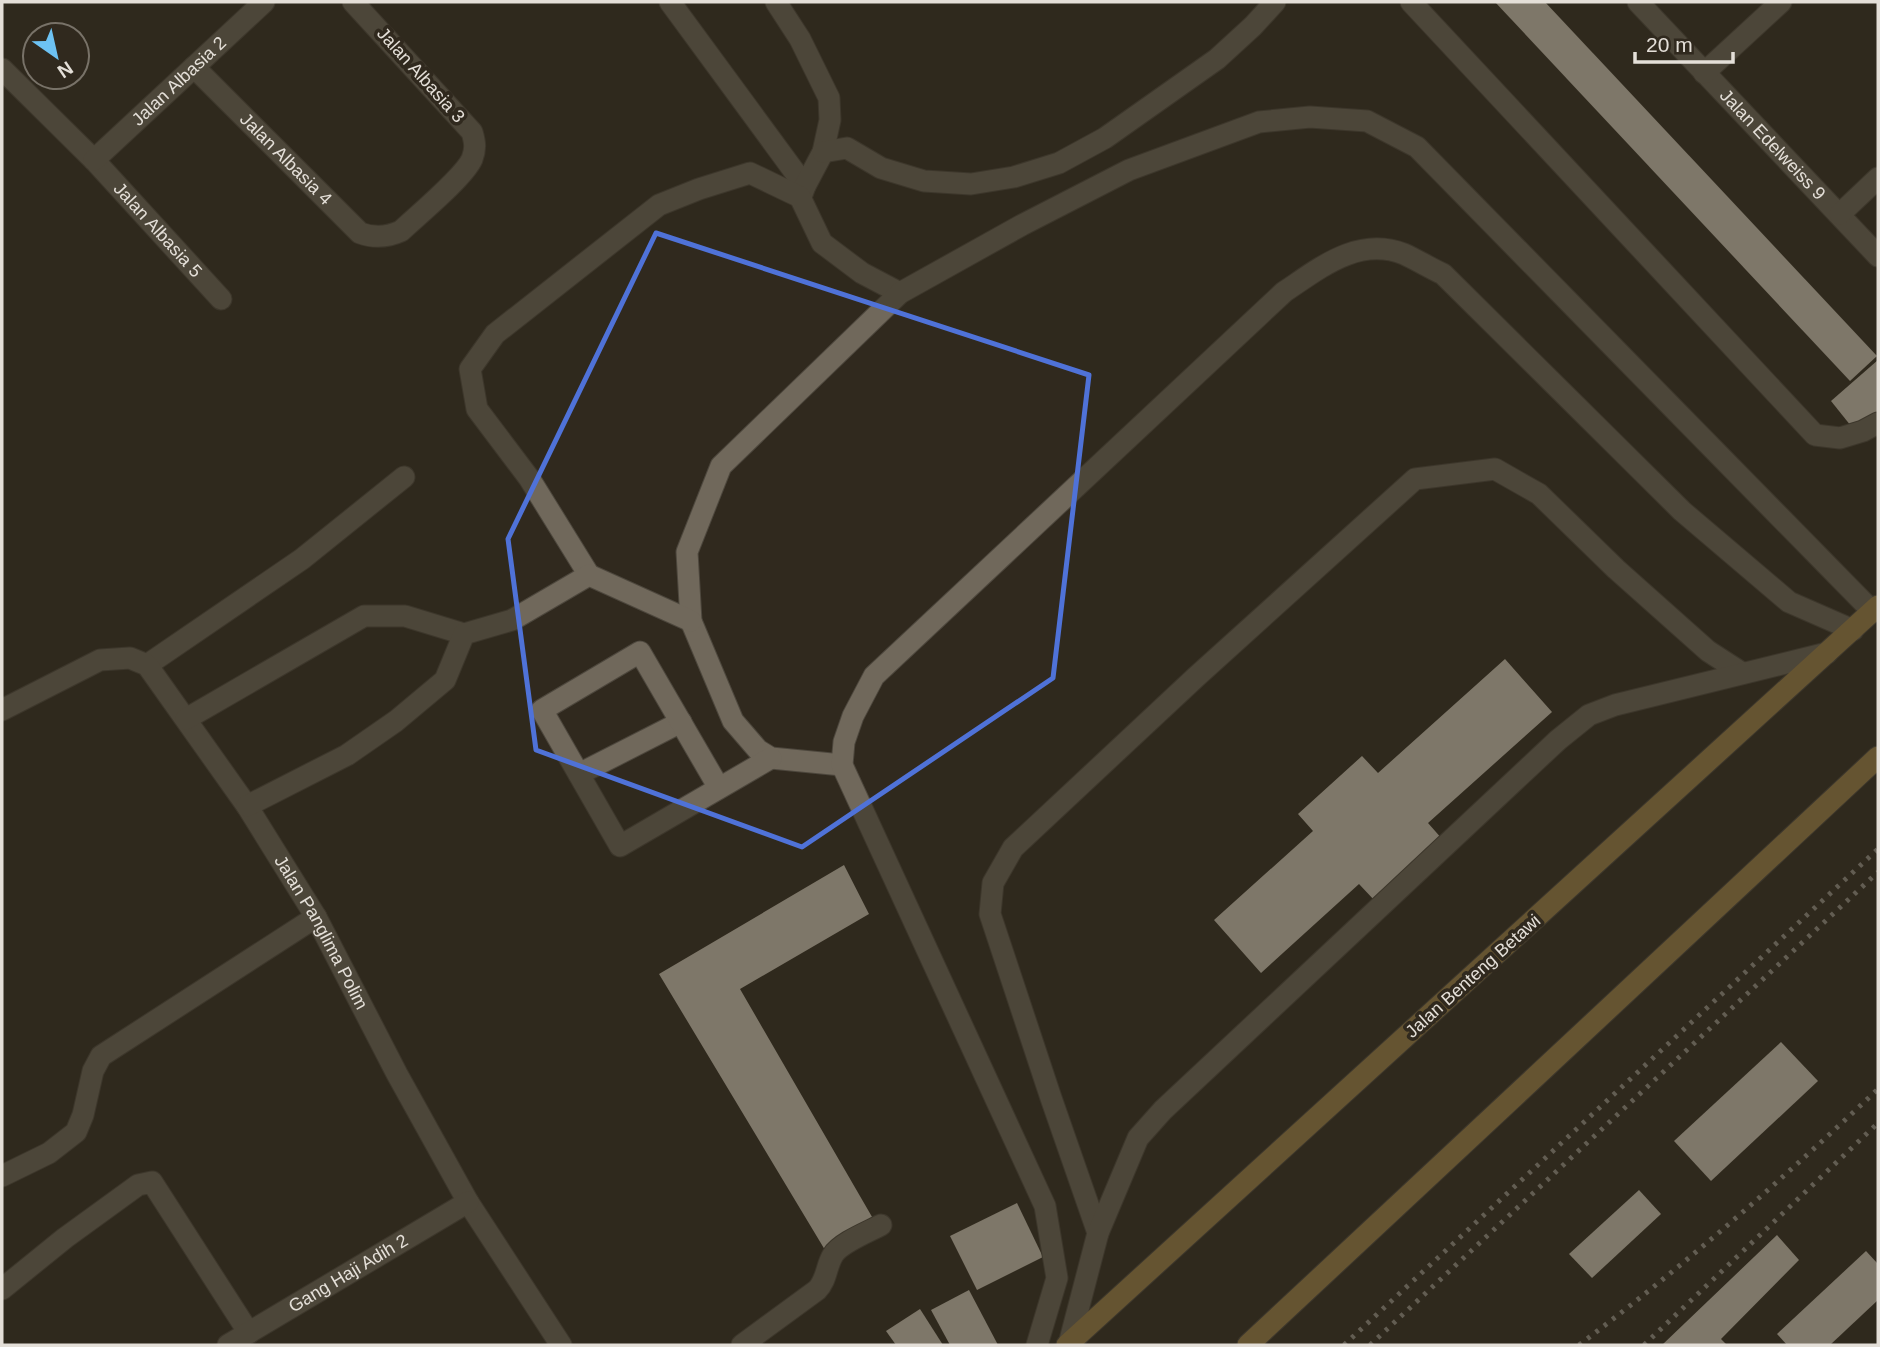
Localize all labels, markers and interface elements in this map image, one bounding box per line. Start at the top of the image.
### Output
north arrow [21,21,91,91]
scale bar [1635,21,1733,65]
street label: Jalan Albasia 3 [373,23,469,127]
street label: Jalan Albasia 2 [128,32,230,130]
text: 20 m [1646,33,1693,56]
text: N [54,57,77,82]
street label: Jalan Edelweiss 9 [1716,85,1829,204]
street label: Jalan Albasia 4 [236,109,336,209]
street label: Jalan Albasia 5 [110,178,206,281]
street label: Jalan Panglima Polim [270,852,372,1013]
street label: Jalan Benteng Betawi [1402,910,1544,1042]
street label: Gang Haji Adih 2 [285,1230,411,1317]

